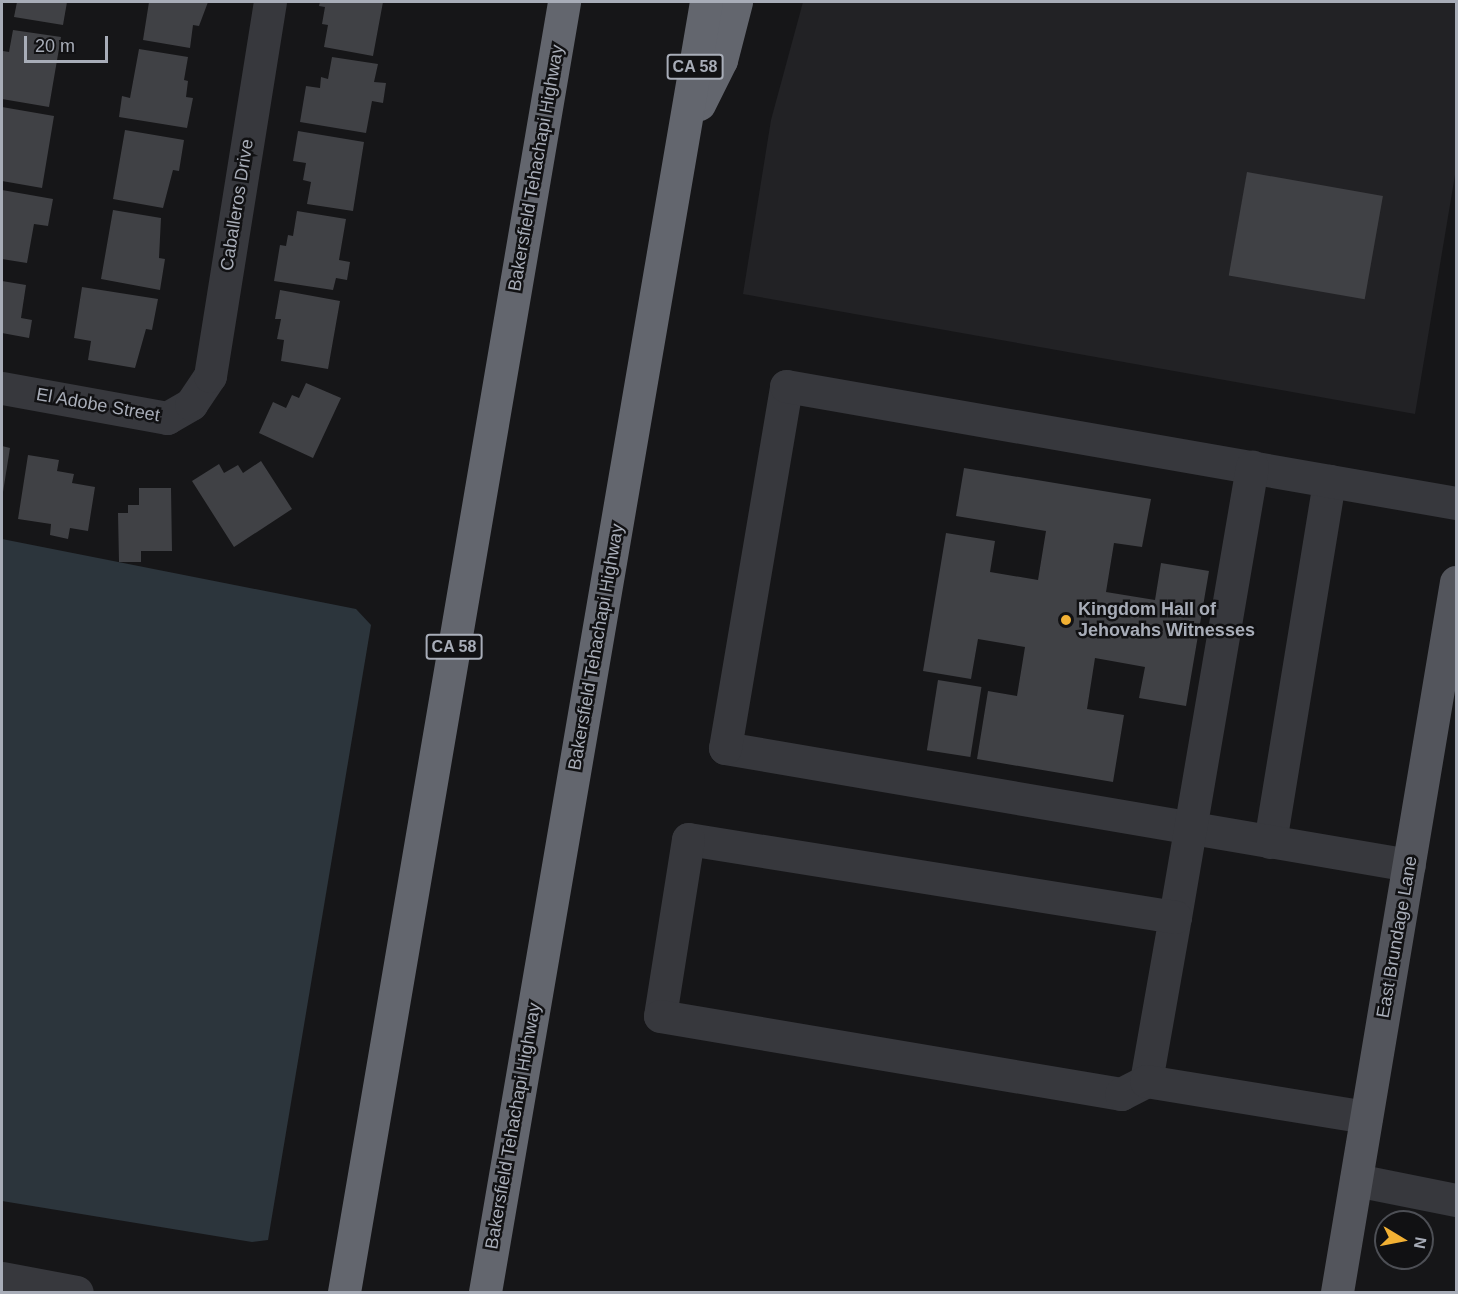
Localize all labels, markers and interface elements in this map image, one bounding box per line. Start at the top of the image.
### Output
scale bar [27,24,111,62]
text: 20 m [35,36,75,56]
street label: Bakersfield Tehachapi Highway [504,43,568,293]
road number: CA 58 [665,54,725,80]
street label: Caballeros Drive [216,138,258,272]
street label: El Adobe Street [34,383,162,427]
street label: Bakersfield Tehachapi Highway [564,522,628,772]
place label: Kingdom Hall of Jehovahs Witnesses [1078,599,1255,642]
marker: Kingdom Hall of Jehovahs Witnesses [1059,613,1073,627]
road number: CA 58 [424,634,484,660]
street label: East Brundage Lane [1372,854,1422,1020]
street label: Bakersfield Tehachapi Highway [481,1001,545,1251]
north arrow [1374,1210,1434,1270]
text: N [1411,1236,1430,1250]

